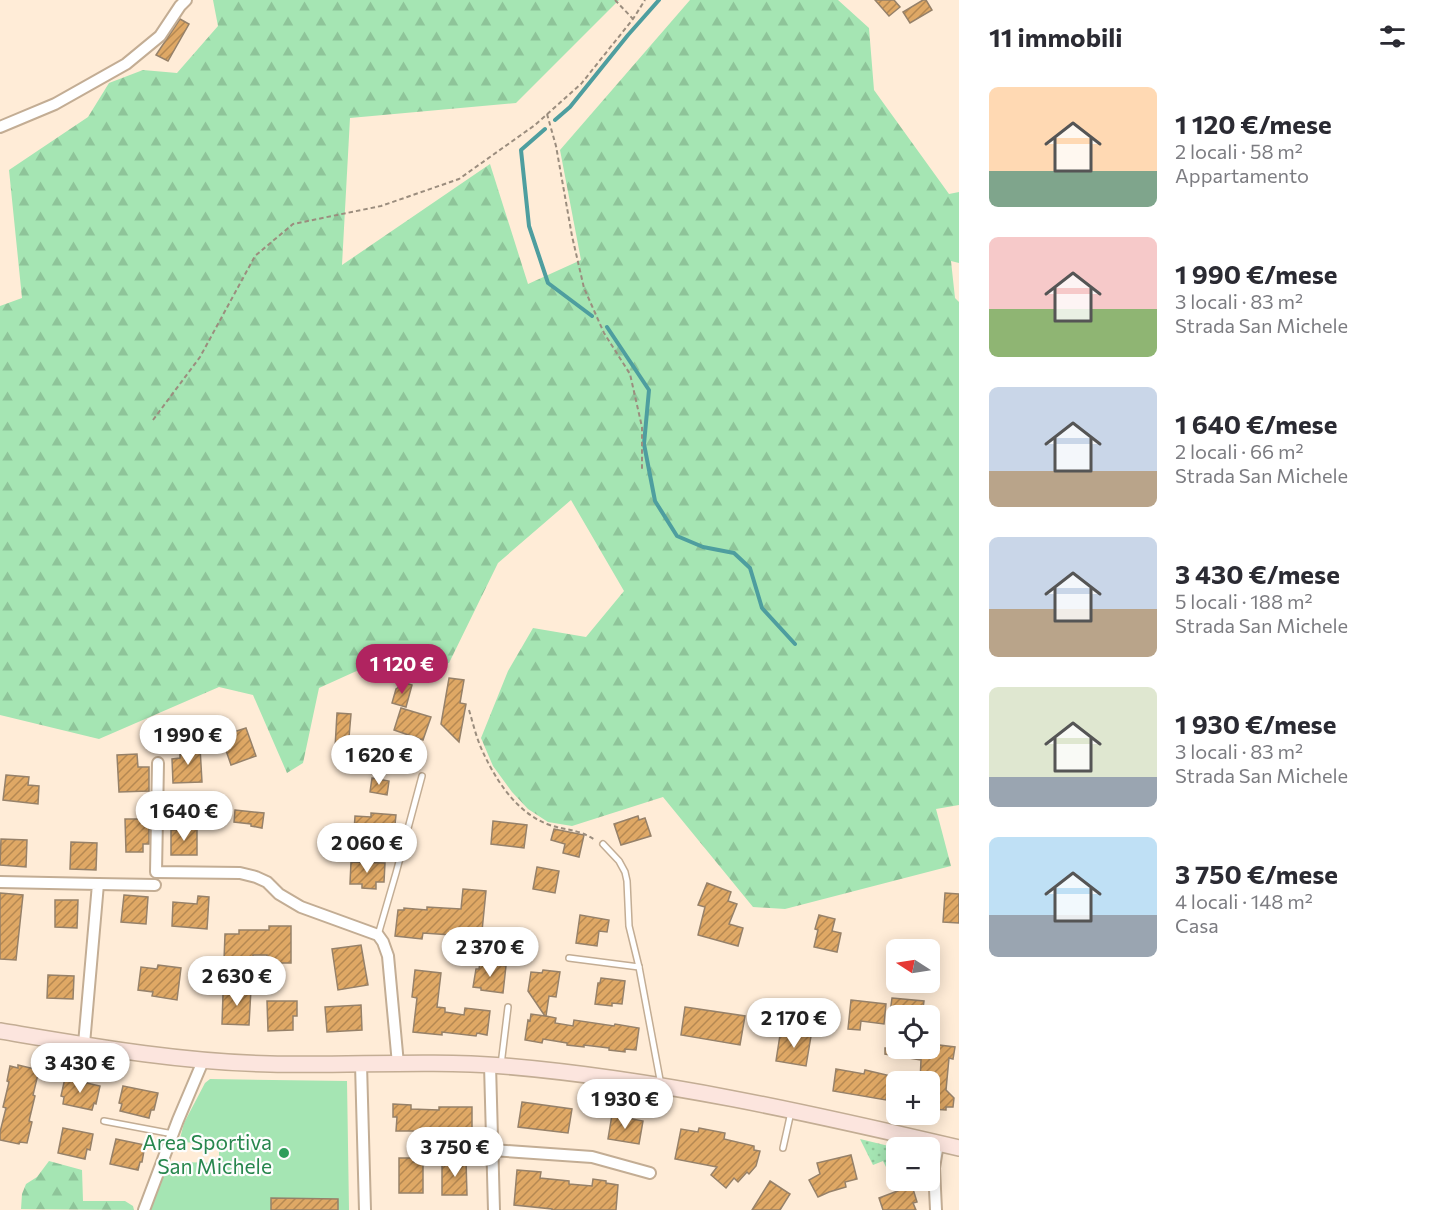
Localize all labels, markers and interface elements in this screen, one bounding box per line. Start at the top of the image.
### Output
icon: filters [1376,20,1409,53]
text: 11 immobili [989,21,1123,52]
text: 1 120 €/mese [1175,108,1332,139]
icon: home [1037,111,1109,183]
text: 2 locali · 58 m² [1175,139,1303,163]
text: Appartamento [1175,163,1309,187]
text: 1 990 €/mese [1175,258,1337,289]
icon: home [1037,261,1109,333]
text: 3 locali · 83 m² [1175,289,1303,313]
text: Strada San Michele [1175,313,1348,337]
text: 1 640 €/mese [1175,408,1337,439]
icon: home [1037,411,1109,483]
text: 2 locali · 66 m² [1175,439,1304,463]
text: Strada San Michele [1175,463,1348,487]
text: 3 430 €/mese [1175,558,1340,589]
icon: home [1037,561,1109,633]
text: 5 locali · 188 m² [1175,589,1312,613]
text: Strada San Michele [1175,613,1348,637]
pin: 1 120 € [347,644,457,695]
text: 1 120 € [370,651,434,675]
text: 1 930 €/mese [1175,708,1336,739]
icon: home [1037,711,1109,783]
pin: 1 990 € [133,715,243,766]
text: 1 990 € [154,722,222,746]
pin: 1 620 € [324,735,434,786]
text: 3 locali · 83 m² [1175,739,1303,763]
text: 1 620 € [345,742,413,766]
text: Strada San Michele [1175,763,1348,787]
pin: 1 640 € [129,791,239,842]
text: 1 640 € [150,798,218,822]
pin: 2 060 € [312,823,422,874]
text: 2 060 € [331,830,403,854]
text: 3 750 €/mese [1175,858,1338,889]
icon: home [1037,861,1109,933]
text: 4 locali · 148 m² [1175,889,1313,913]
text: Casa [1175,913,1219,937]
pin: 2 370 € [435,927,545,978]
text: 2 370 € [456,934,524,958]
north arrow [886,939,940,993]
map controls [886,939,940,1191]
pin: 2 630 € [182,956,292,1007]
text: 2 630 € [202,963,272,987]
pin: 2 170 € [739,998,849,1049]
text: 2 170 € [761,1005,827,1029]
button: locate [886,1005,940,1059]
pin: 3 430 € [25,1043,135,1094]
text: 3 430 € [45,1050,115,1074]
button: + [886,1071,940,1125]
pin: 1 930 € [570,1079,680,1130]
text: 1 930 € [591,1086,659,1110]
pin: 3 750 € [400,1127,510,1178]
place label: Area Sportiva San Michele [142,1129,272,1178]
text: 3 750 € [420,1134,490,1158]
button: − [886,1137,940,1191]
marker: Area Sportiva San Michele [277,1146,291,1160]

